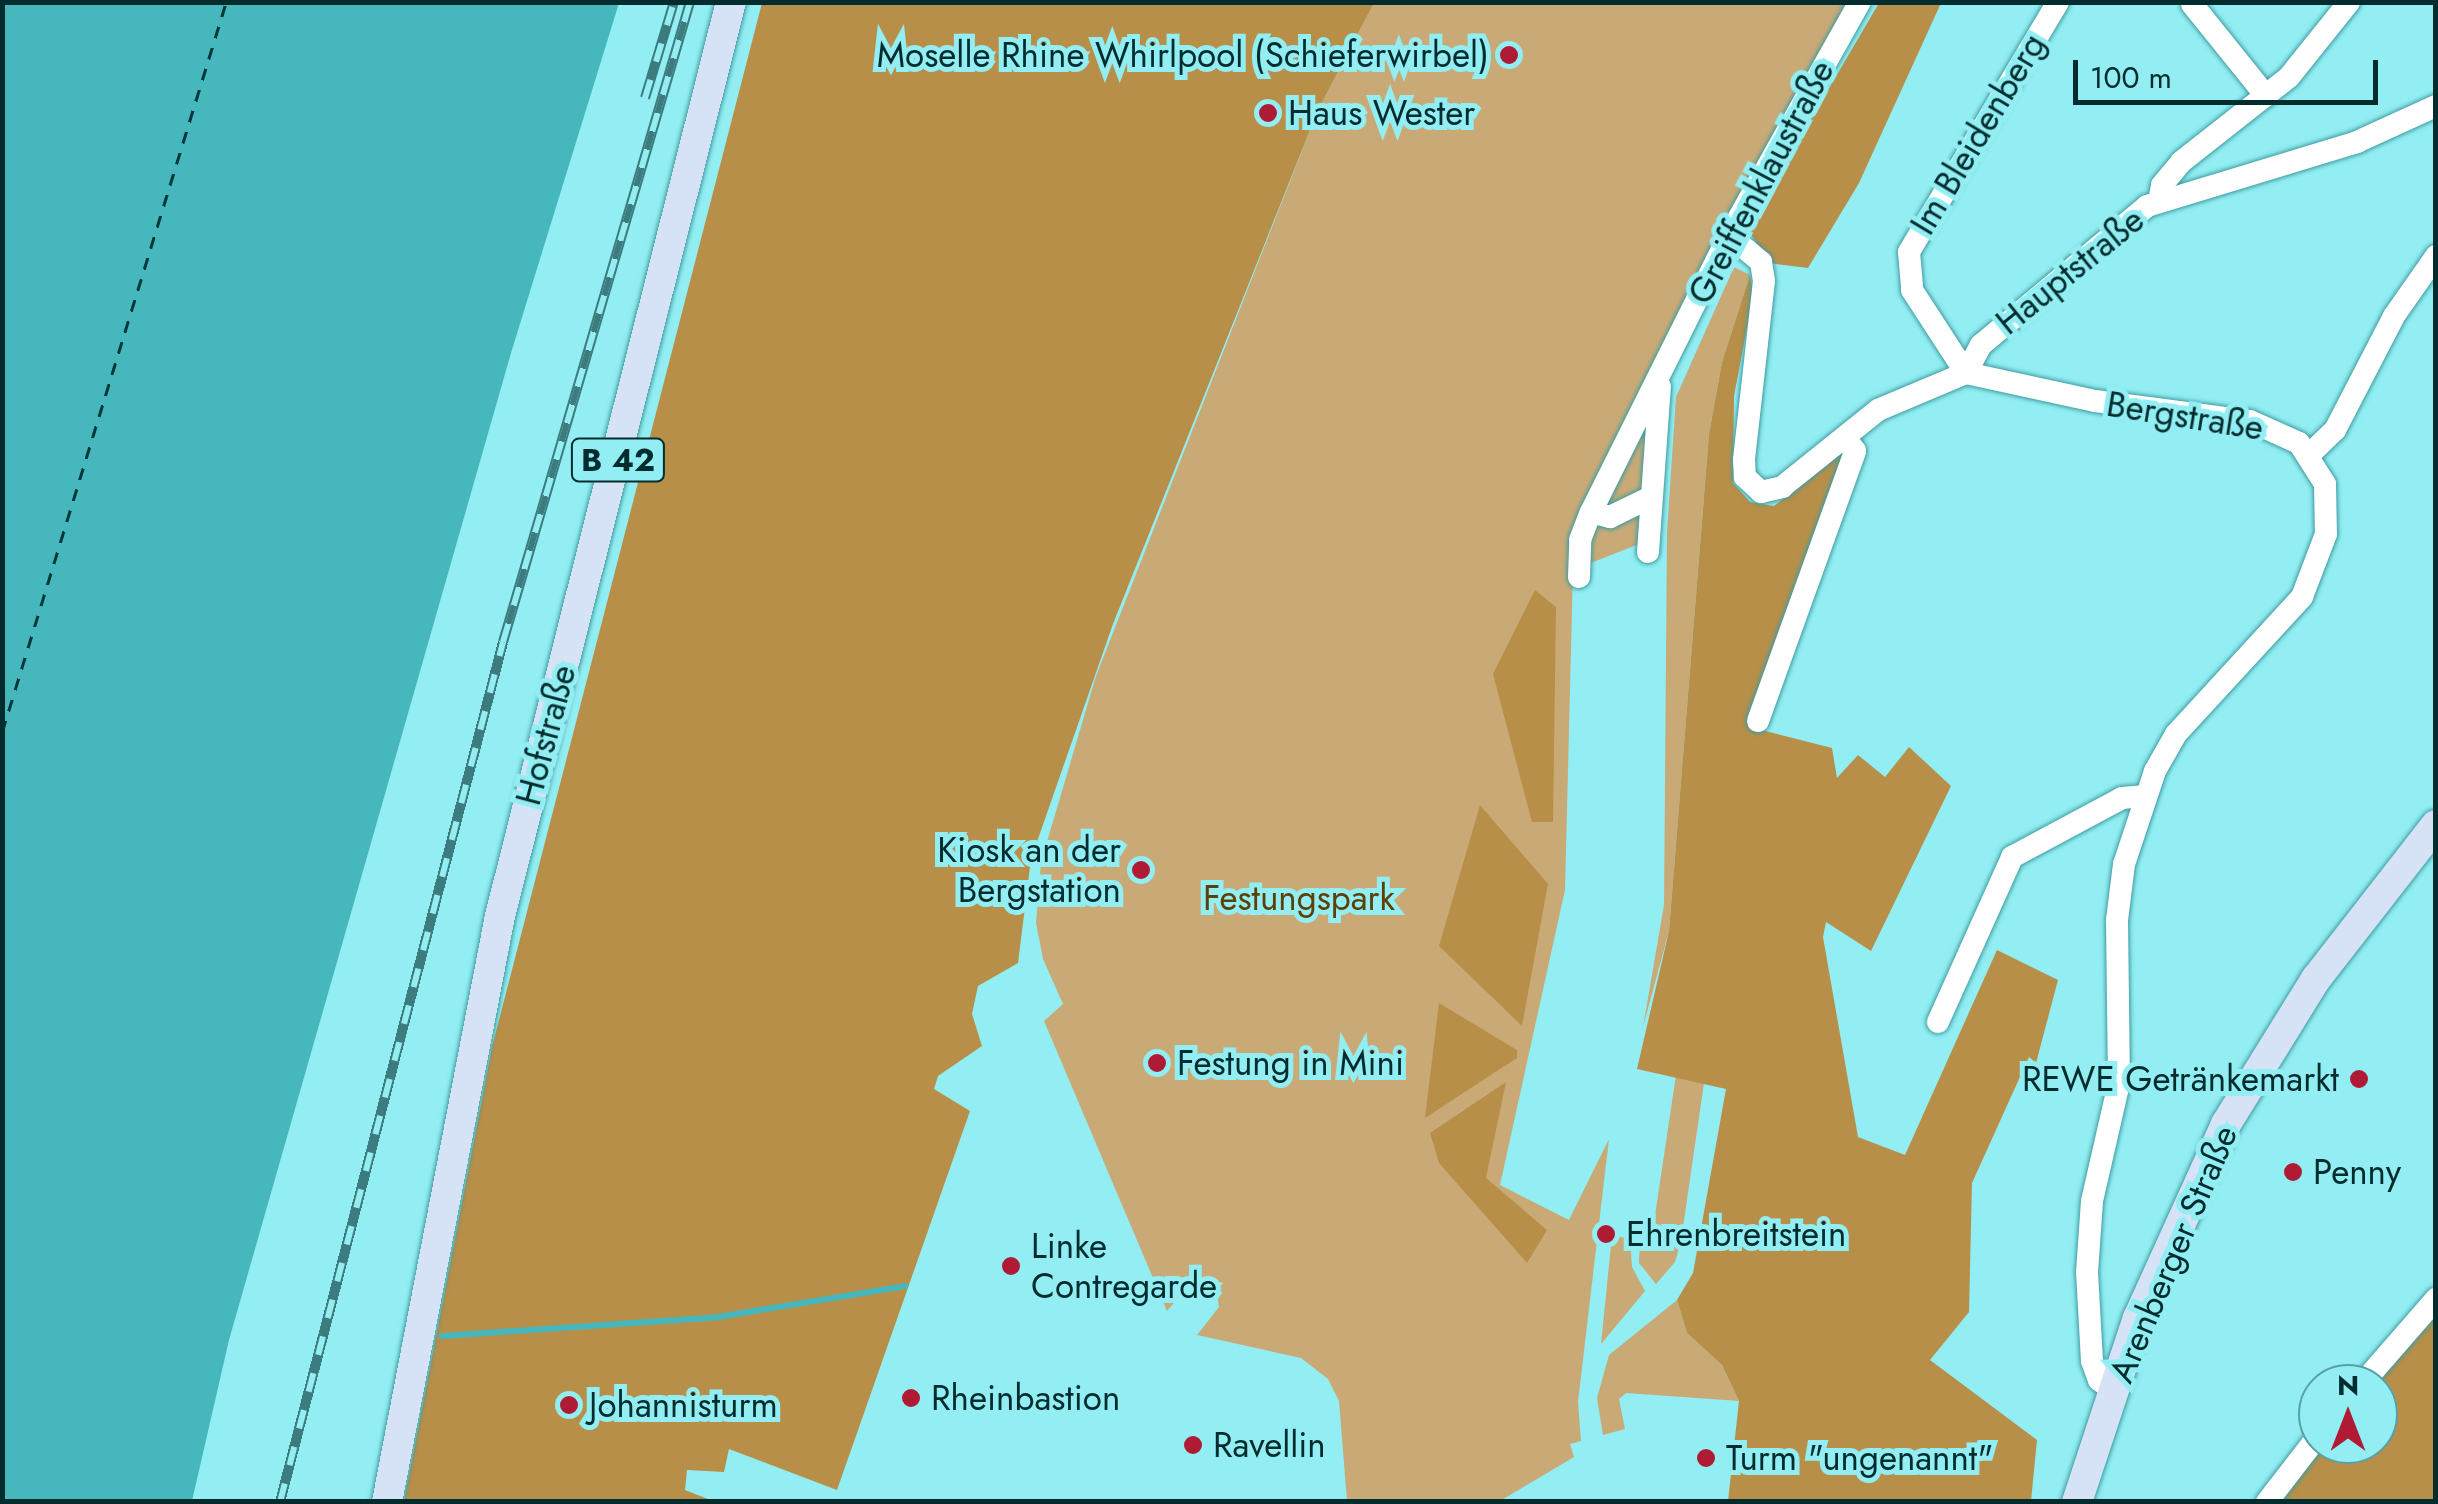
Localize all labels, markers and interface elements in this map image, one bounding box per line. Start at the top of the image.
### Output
street label: Im Bleidenberg [1902,26,2054,242]
place label: Moselle Rhine Whirlpool (Schieferwirbel) [877,34,1489,76]
scale bar [2078,40,2383,102]
marker: Moselle Rhine Whirlpool (Schieferwirbel) [1498,44,1520,66]
street label: Greiffenklaustraße [1679,53,1843,311]
text: 100 m [2090,56,2172,99]
place label: Haus Wester [1288,92,1475,134]
marker: Haus Wester [1257,102,1279,124]
street label: Hauptstraße [1988,199,2152,343]
street label: Bergstraße [2104,383,2266,449]
road number: B 42 [570,433,666,487]
street label: Hofstraße [507,660,585,810]
place label: Kiosk an der Bergstation [937,829,1121,911]
marker: Kiosk an der Bergstation [1130,859,1152,881]
park label: Festungspark [1203,877,1395,919]
place label: Festung in Mini [1177,1042,1404,1084]
marker: Festung in Mini [1146,1052,1168,1074]
place label: REWE Getränkemarkt [2022,1058,2339,1100]
marker: REWE Getränkemarkt [2348,1068,2370,1090]
street label: Arenberger Straße [2100,1119,2246,1389]
place label: Penny [2313,1151,2401,1193]
marker: Penny [2282,1161,2304,1183]
place label: Ehrenbreitstein [1626,1213,1846,1255]
marker: Ehrenbreitstein [1595,1223,1617,1245]
place label: Linke Contregarde [1031,1225,1217,1307]
marker: Linke Contregarde [1000,1255,1022,1277]
north arrow [2298,1364,2398,1464]
text: N [2337,1365,2359,1406]
place label: Rheinbastion [931,1377,1120,1419]
place label: Johannisturm [589,1384,778,1426]
marker: Rheinbastion [900,1387,922,1409]
marker: Johannisturm [558,1394,580,1416]
place label: Ravellin [1213,1424,1326,1466]
marker: Ravellin [1182,1434,1204,1456]
place label: Turm "ungenannt" [1726,1437,1994,1479]
marker: Turm "ungenannt" [1695,1447,1717,1469]

